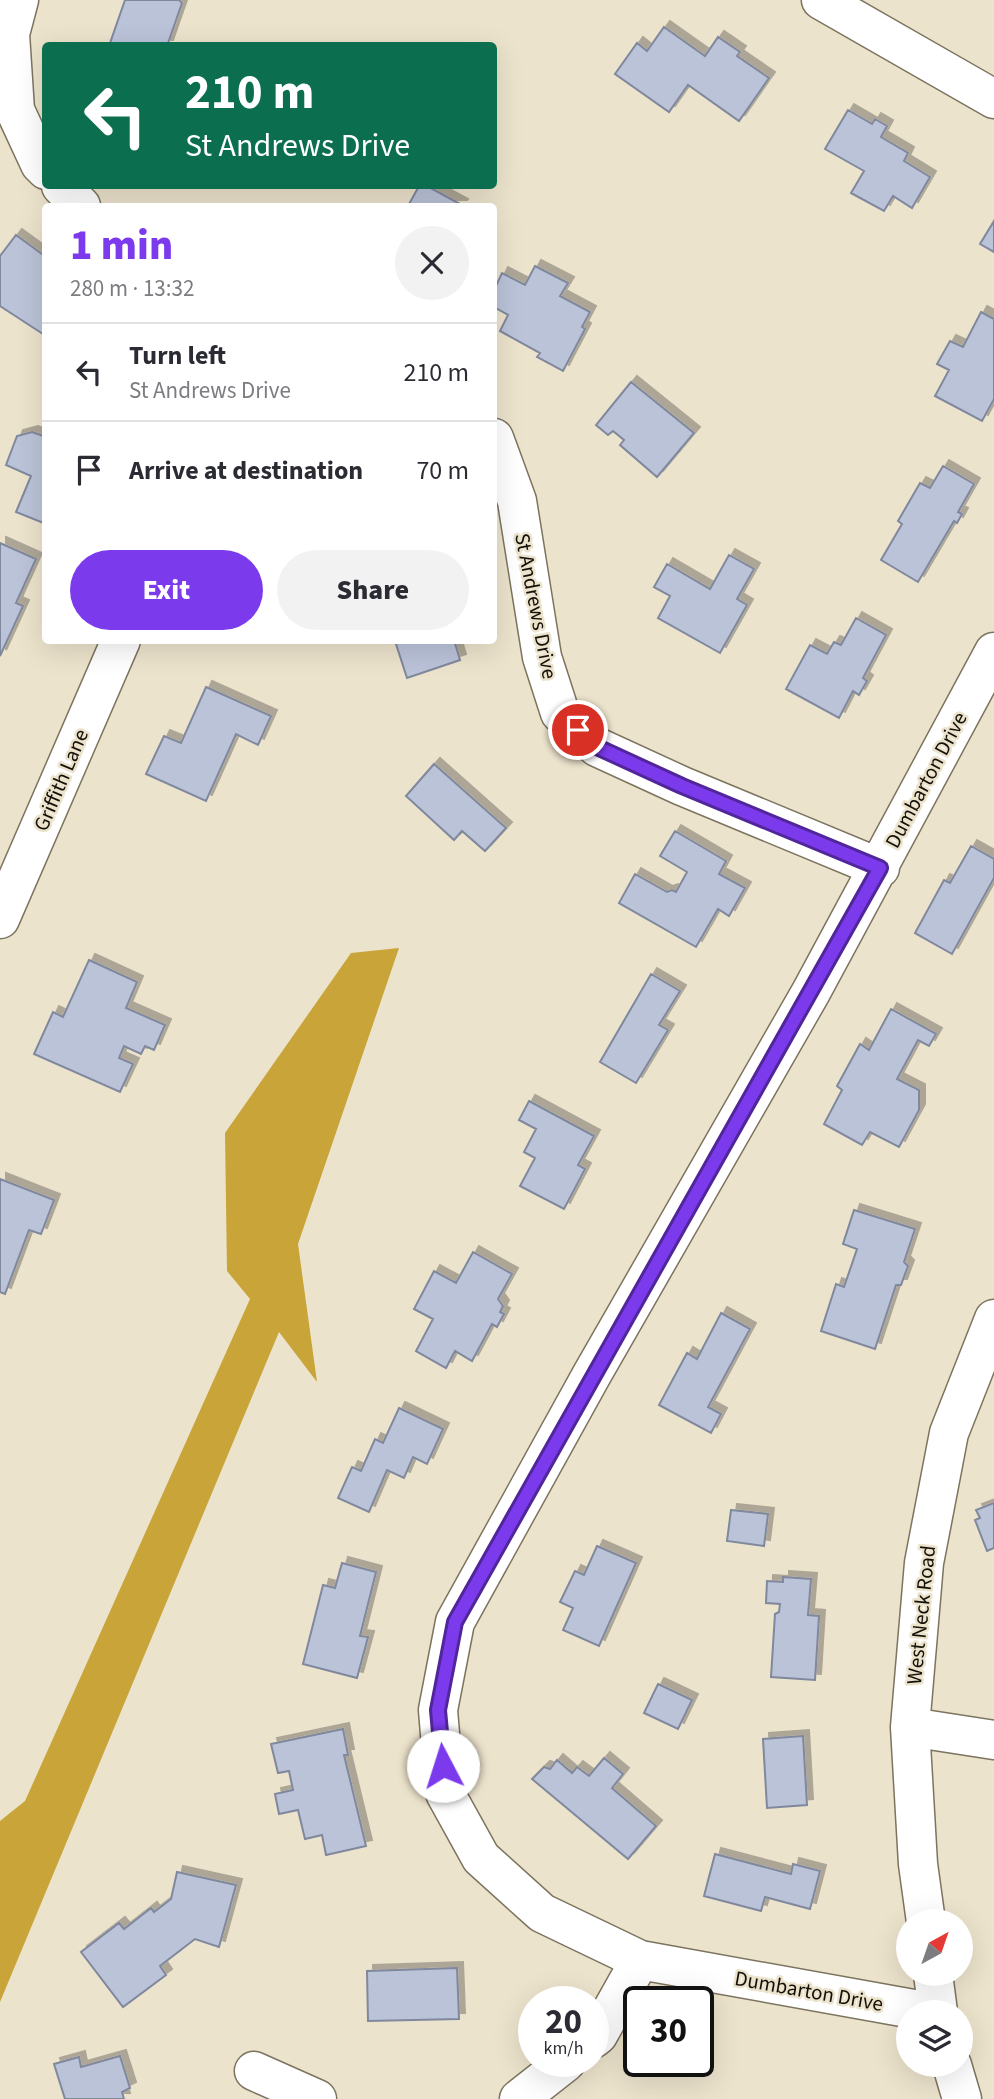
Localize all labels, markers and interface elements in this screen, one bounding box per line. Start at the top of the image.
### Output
text: 210 m [185,58,314,128]
icon: left [70,70,161,161]
text: St Andrews Drive [185,123,410,169]
text: 1 min [70,216,173,276]
button: close [395,226,469,300]
text: 280 m · 13:32 [70,272,194,305]
text: Turn left [129,337,226,374]
icon: left [70,353,108,391]
text: 210 m [403,354,469,391]
text: St Andrews Drive [129,374,291,407]
icon: arrive [70,451,108,489]
text: Arrive at destination [129,452,363,489]
text: 70 m [416,452,469,489]
street label: St Andrews Drive [507,531,565,681]
button: Exit [70,550,263,630]
button: Share [277,550,469,630]
pin [548,700,608,760]
street label: Dumbarton Drive [877,707,975,853]
icon: arrive [559,711,597,749]
street label: Griffith Lane [26,724,96,836]
street label: West Neck Road [899,1544,943,1686]
position arrow [406,1729,480,1803]
north arrow [896,1909,973,1986]
map controls [896,1909,973,2077]
street label: Dumbarton Drive [732,1963,886,2019]
speed limit sign: 30 [623,1986,714,2077]
text: 20 [545,1997,582,2047]
button: layers [896,2000,973,2077]
text: km/h [544,2036,583,2061]

